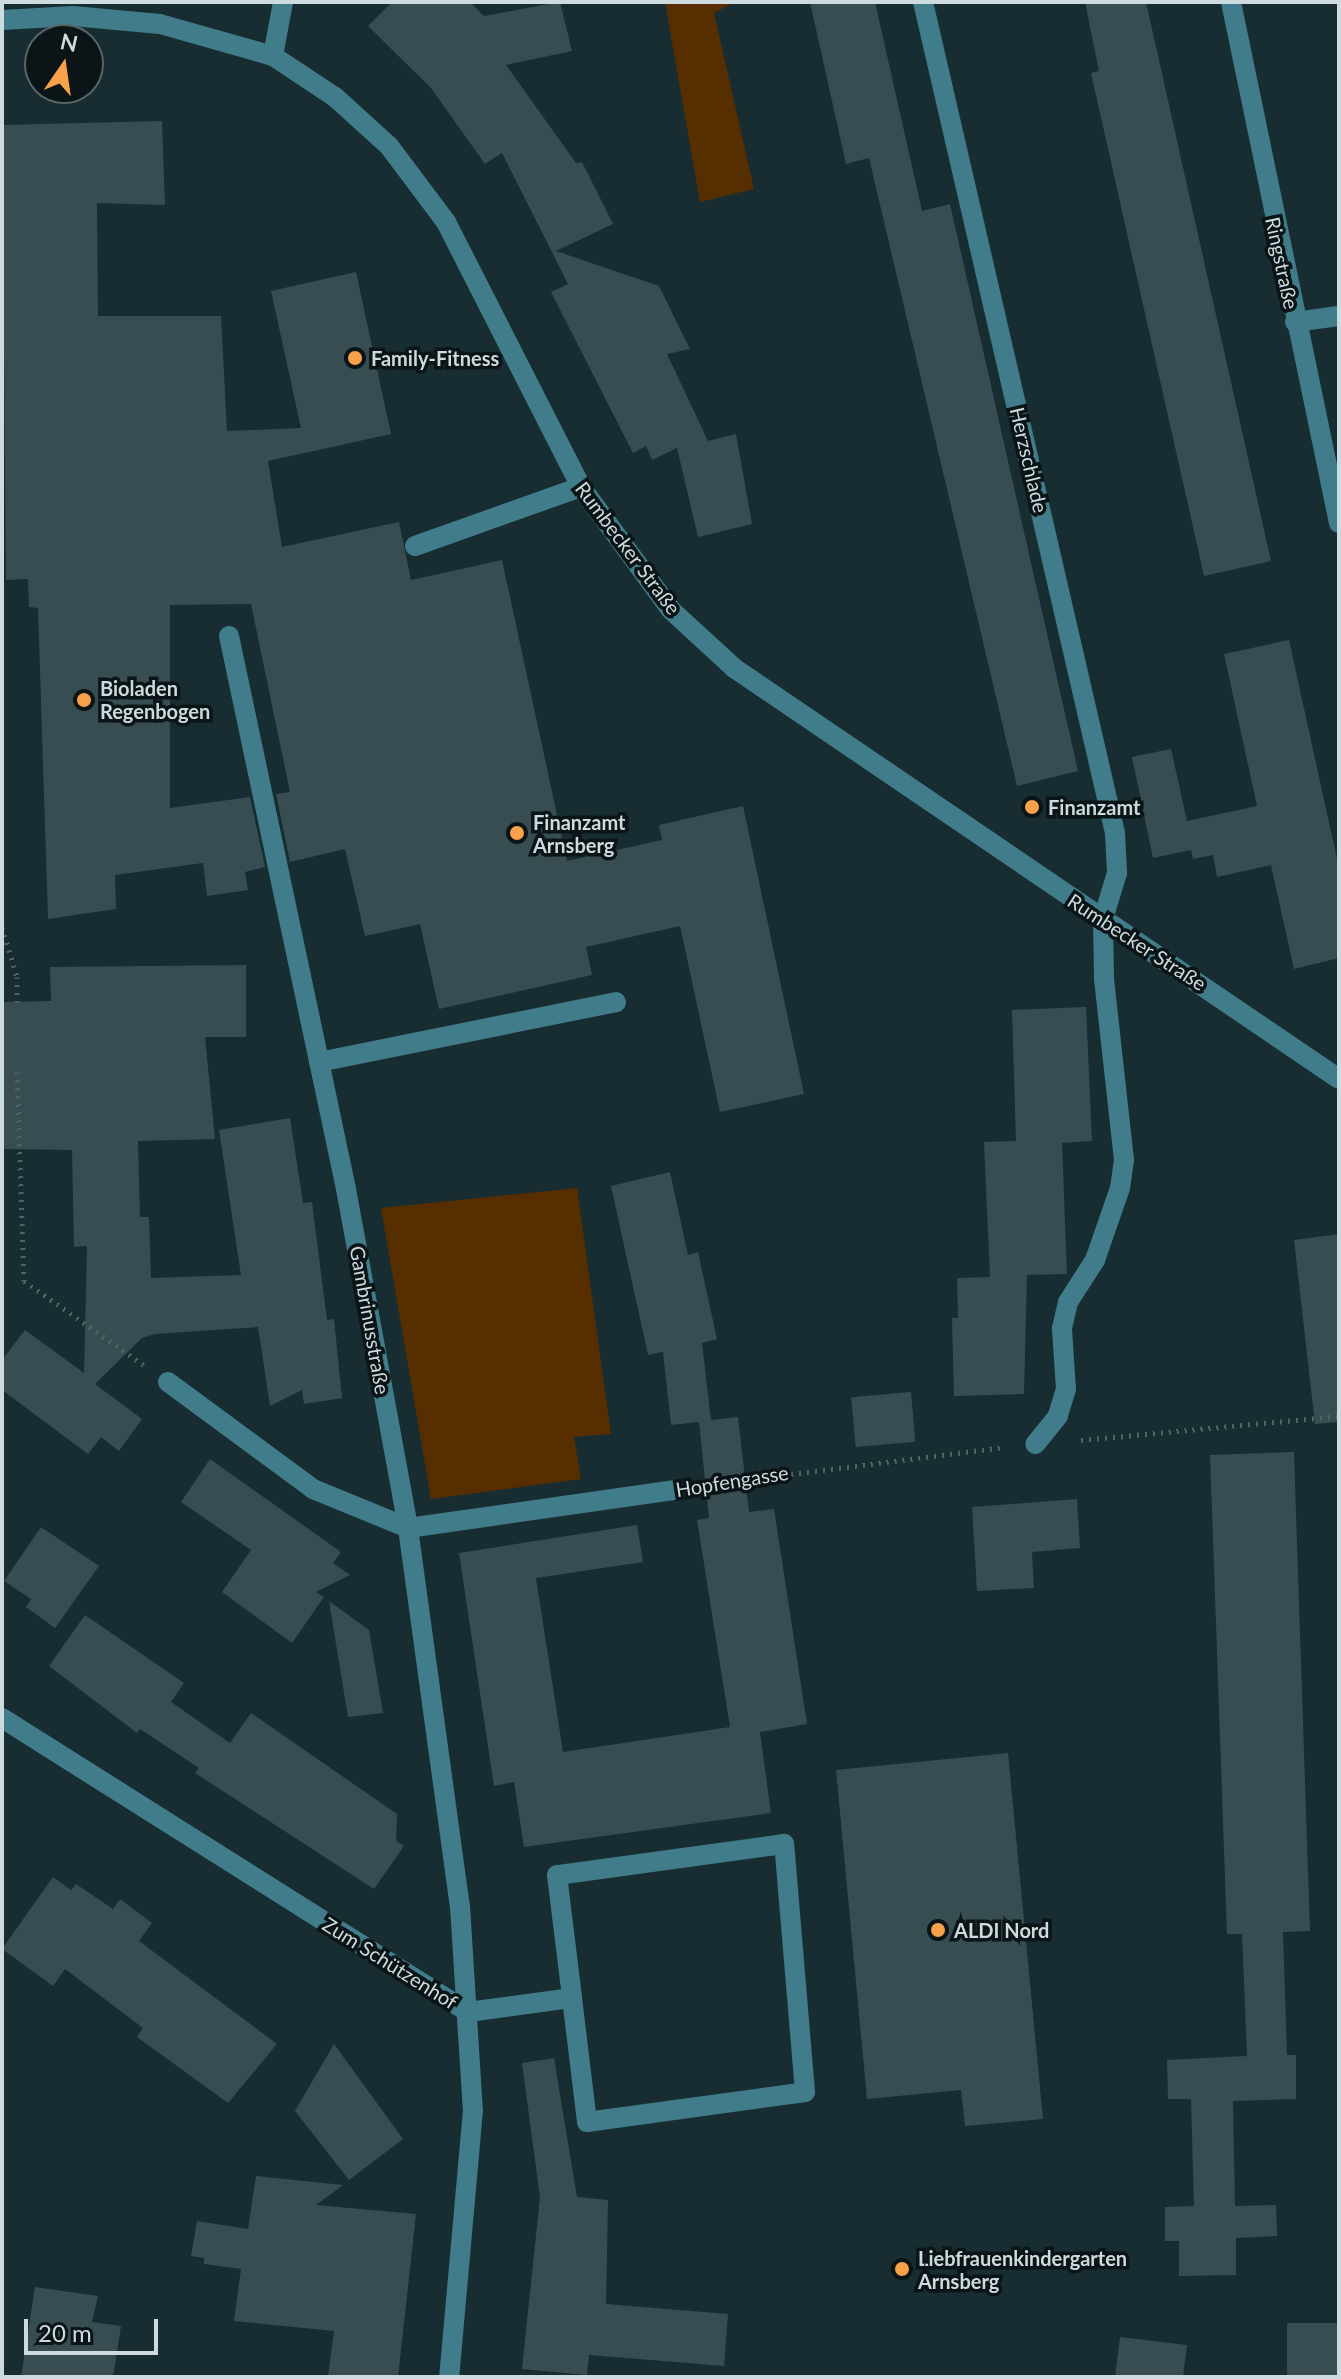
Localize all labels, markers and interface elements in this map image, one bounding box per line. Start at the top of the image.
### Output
north arrow [24,24,104,104]
text: N [58,27,80,57]
street label: Ringstraße [1261,215,1303,311]
place label: Family-Fitness [371,346,499,370]
marker: Family-Fitness [346,349,364,367]
street label: Herzschlade [1005,405,1053,515]
street label: Rumbecker Straße [570,477,686,619]
place label: Bioladen Regenbogen [100,676,210,723]
marker: Bioladen Regenbogen [75,691,93,709]
place label: Finanzamt [1048,795,1140,819]
marker: Finanzamt [1023,798,1041,816]
place label: Finanzamt Arnsberg [533,810,625,857]
marker: Finanzamt Arnsberg [508,824,526,842]
street label: Rumbecker Straße [1063,888,1211,996]
street label: Gambrinusstraße [345,1244,395,1396]
street label: Hopfengasse [674,1460,790,1502]
street label: Zum Schützenhof [318,1912,462,2014]
place label: ALDI Nord [954,1918,1049,1942]
marker: ALDI Nord [929,1921,947,1939]
place label: Liebfrauenkindergarten Arnsberg [918,2246,1127,2293]
marker: Liebfrauenkindergarten Arnsberg [893,2260,911,2278]
scale bar [28,2303,162,2353]
text: 20 m [38,2318,92,2347]

